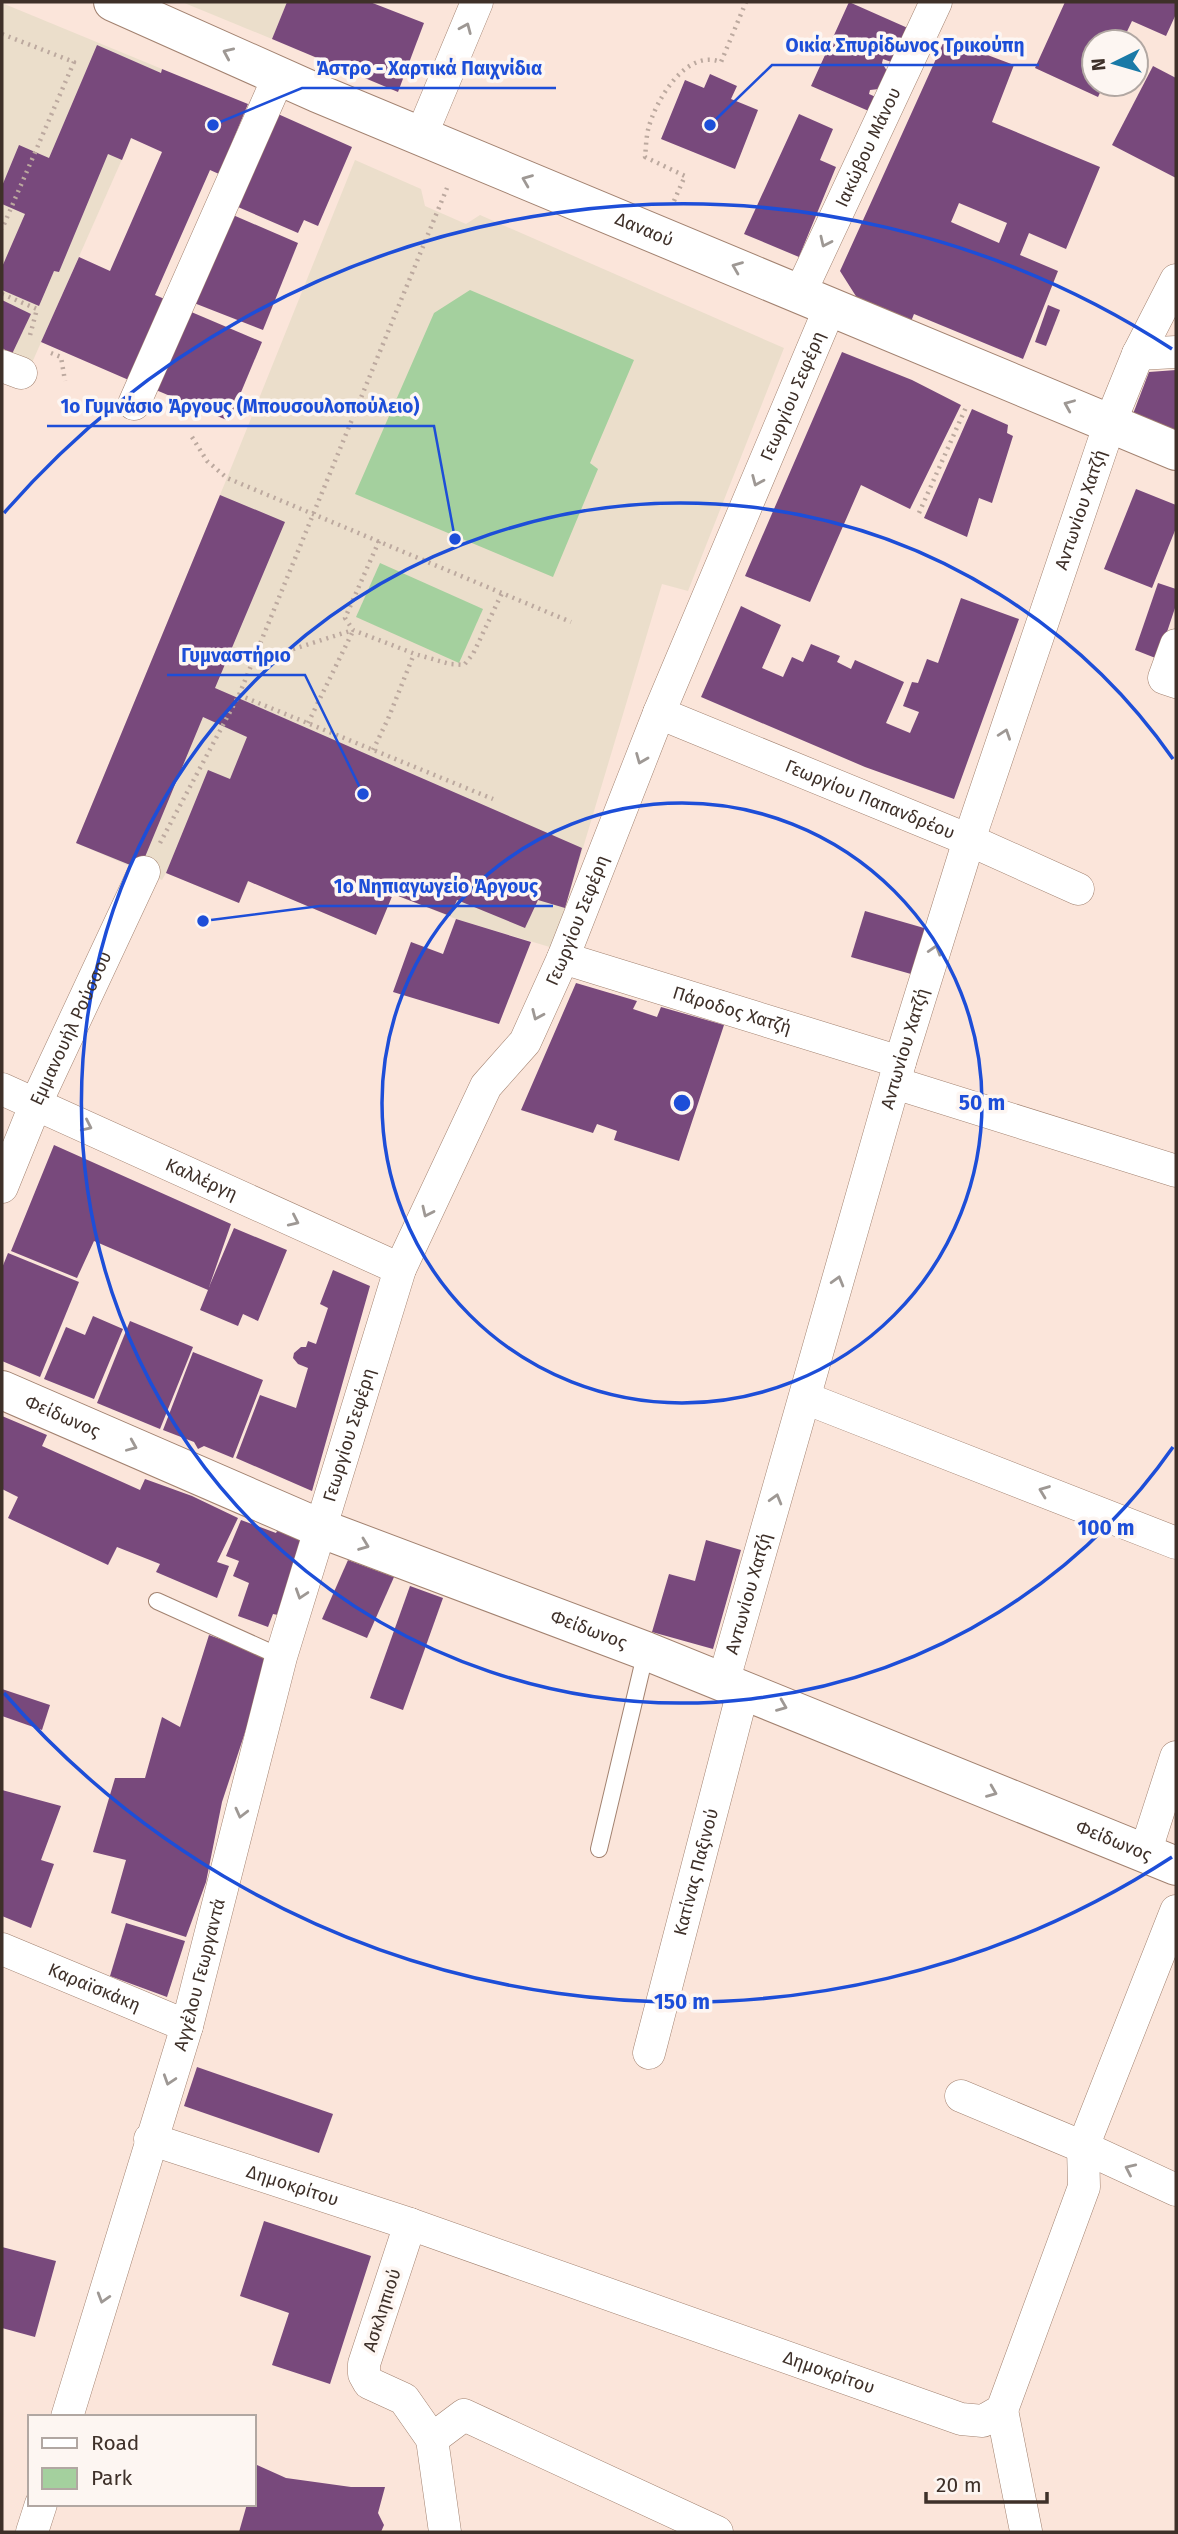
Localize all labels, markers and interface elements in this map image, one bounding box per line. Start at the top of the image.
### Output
one-way arrow [458,23,472,35]
callout: Οικία Σπυρίδωνος Τρικούπη [772,25,1039,65]
north arrow [1080,28,1150,98]
text: Οικία Σπυρίδωνος Τρικούπη [786,34,1024,57]
one-way arrow [222,47,235,61]
callout: Άστρο - Χαρτικά Παιχνίδια [302,48,556,88]
text: Άστρο - Χαρτικά Παιχνίδια [316,57,542,80]
text: N [1087,57,1111,72]
street label: Ιακώβου Μάνου [831,84,906,211]
one-way arrow [522,174,534,188]
street label: Δαναού [612,208,677,251]
one-way arrow [819,234,833,247]
one-way arrow [732,261,745,275]
street label: Γεωργίου Σεφέρη [756,328,830,464]
callout: 1ο Γυμνάσιο Άργους (Μπουσουλοπούλειο) [47,386,434,426]
text: 1ο Γυμνάσιο Άργους (Μπουσουλοπούλειο) [60,395,420,418]
one-way arrow [1063,399,1076,413]
street label: Αντωνίου Χατζή [1050,447,1111,573]
one-way arrow [751,474,765,486]
callout: Γυμναστήριο [167,635,305,675]
text: Γυμναστήριο [181,644,291,667]
one-way arrow [997,728,1011,741]
one-way arrow [636,752,650,764]
street label: Γεωργίου Παπανδρέου [782,755,958,844]
street label: Γεωργίου Σεφέρη [541,852,613,989]
callout: 1ο Νηπιαγωγείο Άργους [320,866,553,906]
text: 1ο Νηπιαγωγείο Άργους [334,875,538,898]
one-way arrow [927,945,941,957]
street label: Εμμανουήλ Ρούσσου [25,948,116,1109]
street label: Πάροδος Χατζή [670,982,794,1039]
street label: Αντωνίου Χατζή [876,985,933,1112]
one-way arrow [531,1008,545,1020]
text: 50 m [959,1090,1005,1116]
centre of rings [670,1091,694,1115]
one-way arrow [79,1118,92,1132]
street label: Καλλέργη [162,1153,241,1205]
one-way arrow [421,1205,435,1217]
one-way arrow [286,1212,299,1226]
one-way arrow [830,1275,845,1287]
street label: Γεωργίου Σεφέρη [318,1365,380,1505]
street label: Φείδωνος [22,1390,104,1443]
one-way arrow [125,1438,137,1452]
one-way arrow [1039,1486,1051,1500]
one-way arrow [767,1493,782,1505]
text: 100 m [1077,1515,1135,1541]
street label: Αντωνίου Χατζή [721,1530,776,1657]
one-way arrow [357,1536,369,1550]
one-way arrow [295,1588,310,1600]
street label: Φείδωνος [548,1605,631,1654]
one-way arrow [775,1698,787,1712]
one-way arrow [986,1783,998,1797]
street label: Κατίνας Παξινού [669,1806,723,1938]
one-way arrow [235,1807,249,1819]
street label: Φείδωνος [1073,1816,1156,1866]
street label: Αγγέλου Γεωργαντά [169,1896,230,2053]
street label: Καραϊσκάκη [45,1958,144,2016]
text: 150 m [654,1989,710,2015]
one-way arrow [163,2074,178,2086]
street label: Δημοκρίτου [244,2160,341,2211]
one-way arrow [1124,2163,1137,2177]
street label: Ασκληπιού [358,2266,406,2354]
one-way arrow [96,2292,111,2304]
street label: Δημοκρίτου [780,2346,878,2399]
legend [28,2415,256,2506]
text: Road [91,2430,139,2456]
scale bar [926,2460,1047,2504]
text: Park [91,2465,133,2491]
text: 20 m [936,2472,982,2498]

